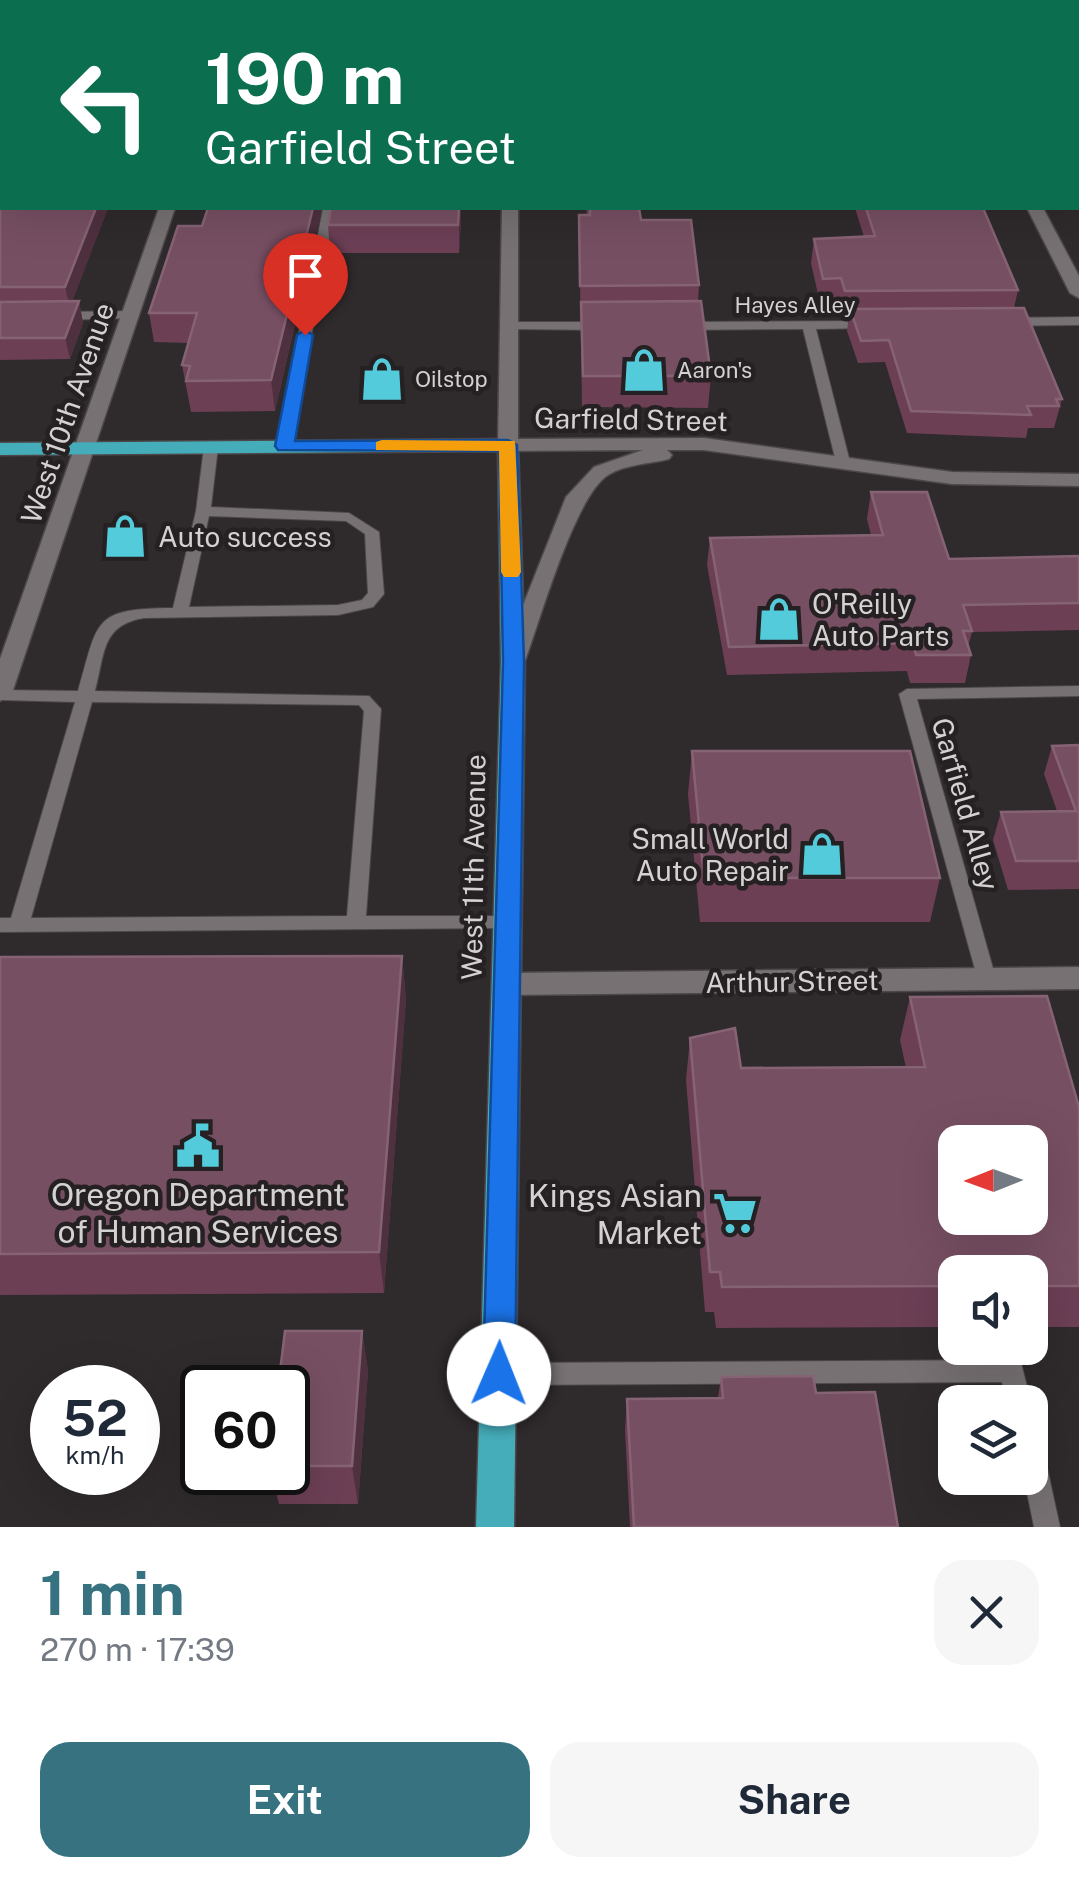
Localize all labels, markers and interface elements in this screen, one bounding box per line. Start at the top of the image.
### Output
text: 190 m [205,37,404,120]
icon: left [40,40,170,170]
text: Garfield Street [205,121,516,174]
pin [263,233,348,336]
icon: arrive [278,248,333,303]
street label: Hayes Alley [734,292,856,318]
street label: West 10th Avenue [14,298,120,528]
shop icon: Aaron's [620,346,668,394]
shop icon: Oilstop [358,355,406,403]
place label: Aaron's [677,357,752,383]
place label: Oilstop [415,366,488,392]
street label: Garfield Street [534,401,728,437]
shop icon: Auto success [101,512,149,560]
place label: Auto success [158,520,332,553]
place label: O'Reilly Auto Parts [812,587,949,652]
shop icon: O'Reilly Auto Parts [755,595,803,643]
street label: Garfield Alley [926,714,1006,894]
street label: West 11th Avenue [455,754,491,980]
place label: Small World Auto Repair [631,822,789,887]
shop icon: Small World Auto Repair [798,830,846,878]
street label: Arthur Street [705,963,879,999]
public building icon: Oregon Department of Human Services [174,1122,222,1170]
north arrow [938,1125,1048,1235]
map controls [938,1125,1048,1495]
place label: Oregon Department of Human Services [51,1176,345,1250]
place label: Kings Asian Market [528,1177,702,1251]
supermarket icon: Kings Asian Market [711,1189,759,1237]
button: sound [938,1255,1048,1365]
position arrow [447,1322,551,1426]
speed limit sign: 60 [180,1365,310,1495]
button: layers [938,1385,1048,1495]
text: 52 [62,1388,128,1447]
text: km/h [66,1440,124,1470]
text: 1 min [40,1558,185,1629]
button: close [934,1560,1039,1665]
text: 270 m · 17:39 [40,1631,235,1668]
button: Exit [40,1742,530,1857]
button: Share [550,1742,1039,1857]

